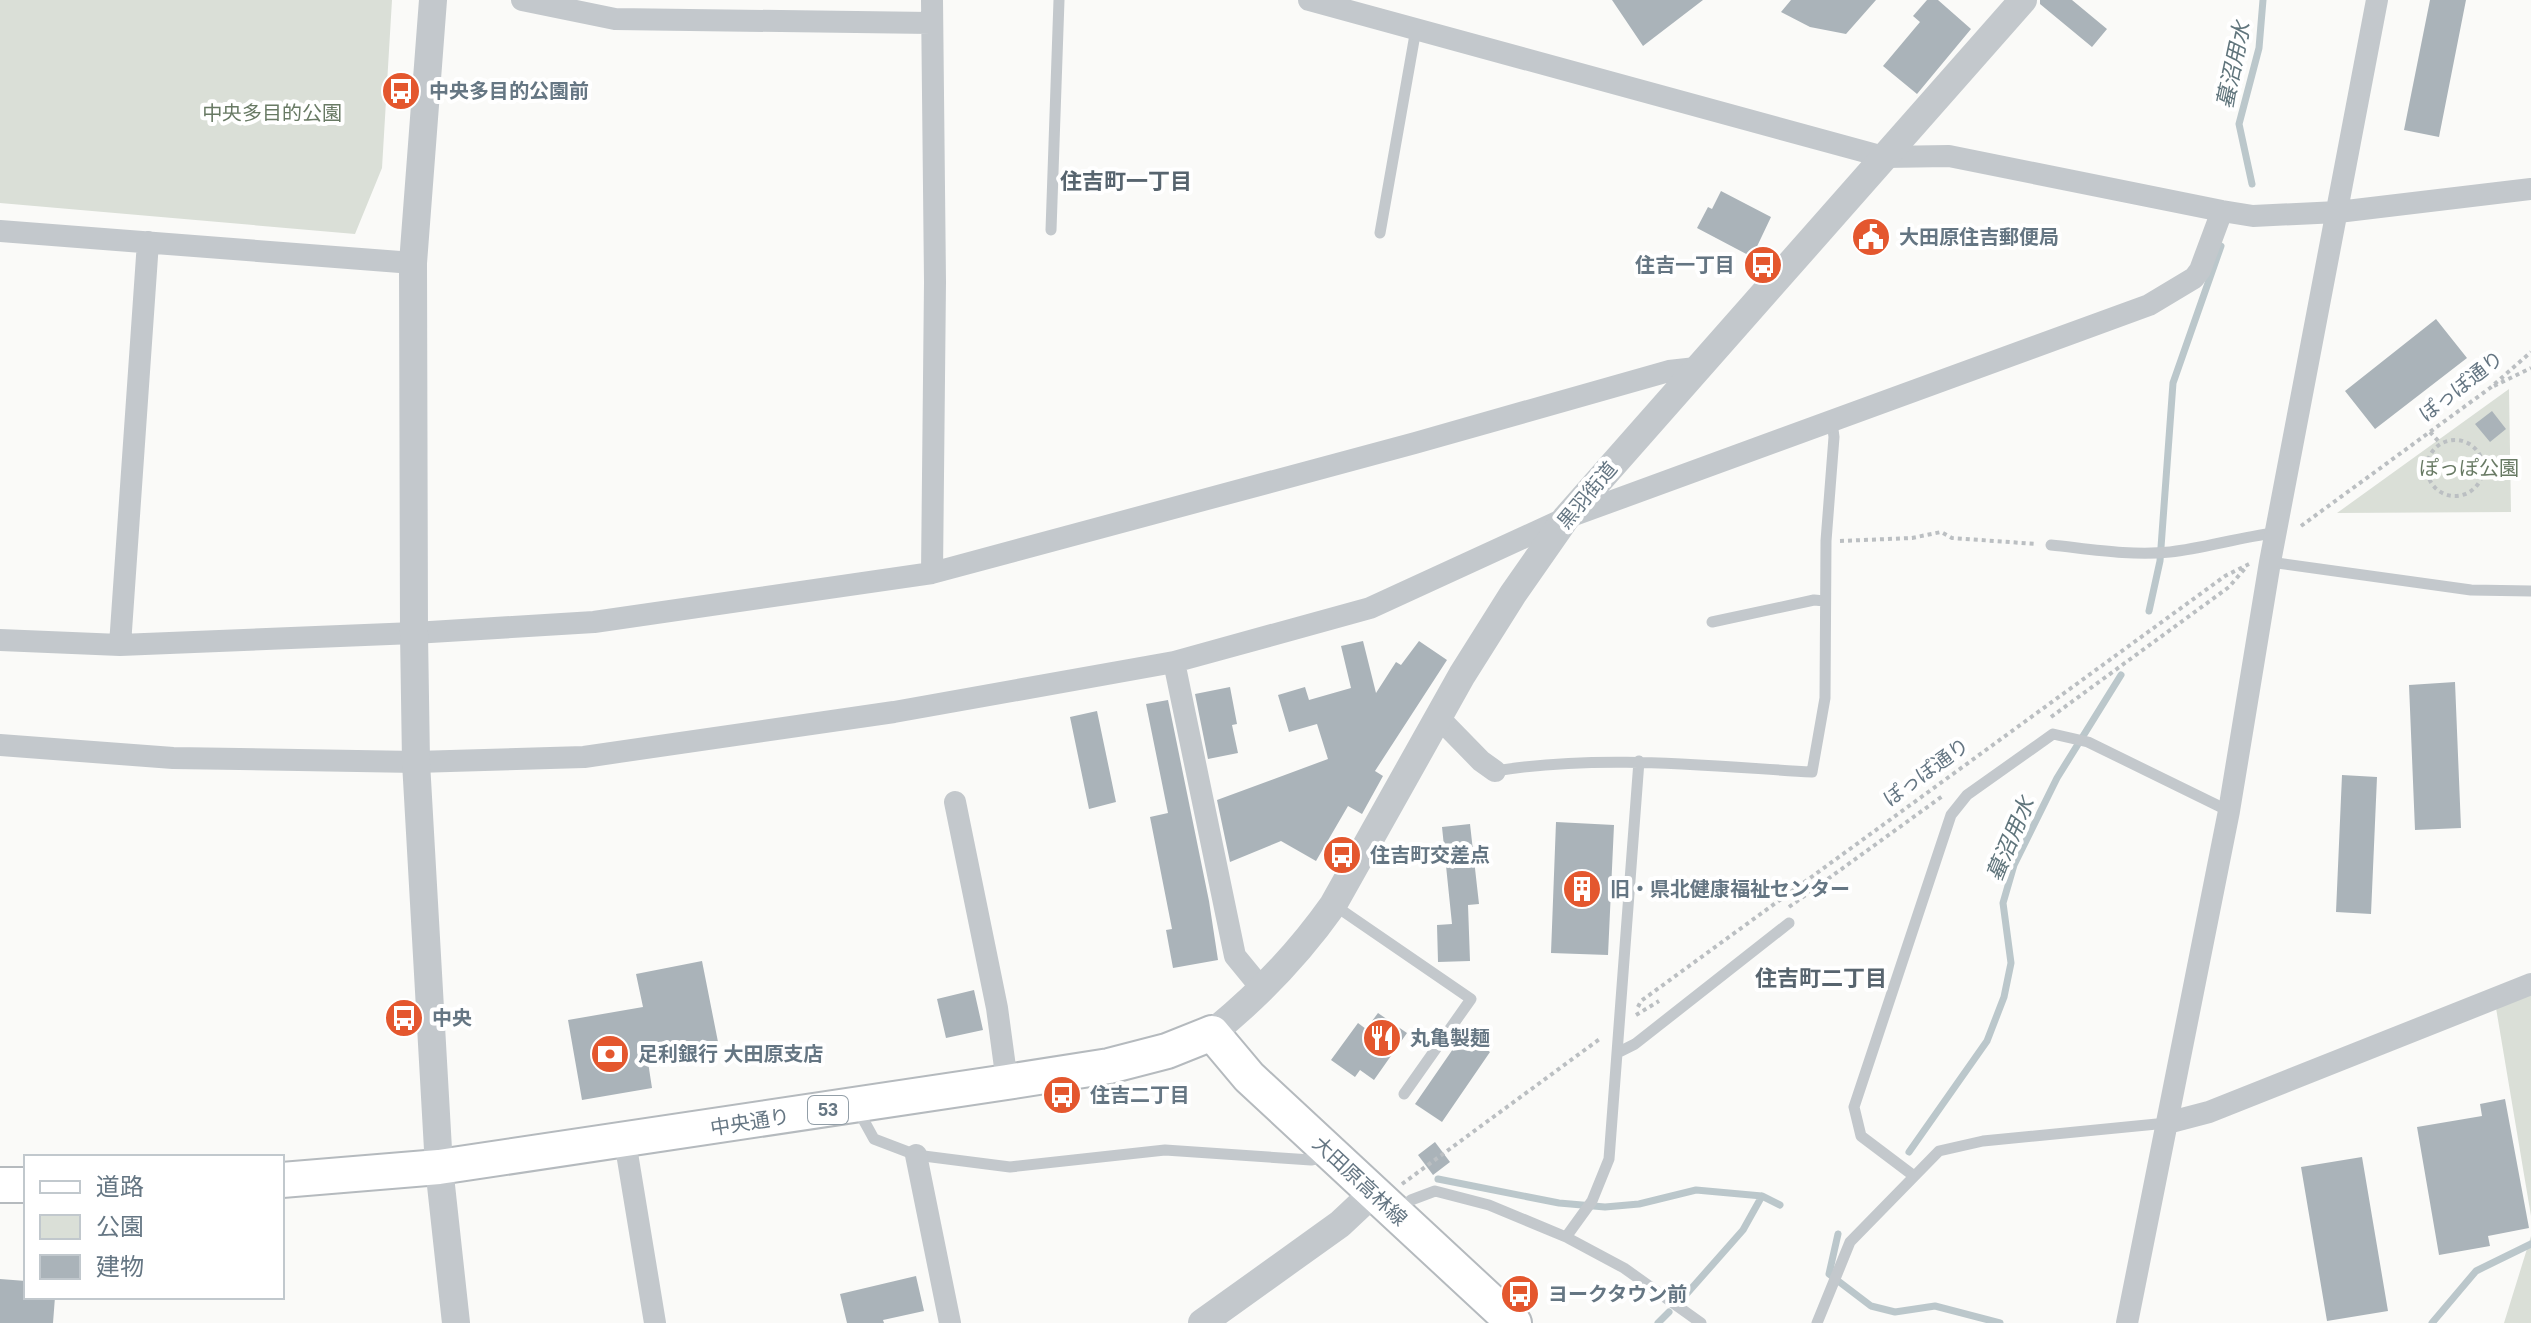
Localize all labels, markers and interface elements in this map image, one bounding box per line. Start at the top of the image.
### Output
water label: 蟇沼用水 [2212,18,2255,111]
bus stop icon: 中央多目的公園前 [380,70,422,112]
place label: 中央多目的公園前 [429,80,589,102]
park label: 中央多目的公園 [202,102,342,124]
district label: 住吉町一丁目 [1060,169,1192,194]
public building icon: 大田原住吉郵便局 [1850,216,1892,258]
place label: 大田原住吉郵便局 [1899,226,2059,248]
bus stop icon: 住吉一丁目 [1742,244,1784,286]
place label: 住吉一丁目 [1635,254,1735,276]
street label: ぽっぽ通り [2415,347,2507,425]
street label: 黒羽街道 [1553,457,1621,533]
park label: ぽっぽ公園 [2419,457,2519,479]
street label: ぽっぽ通り [1879,734,1973,810]
water label: 蟇沼用水 [1982,792,2040,885]
bus stop icon: 住吉町交差点 [1321,834,1363,876]
place label: 住吉町交差点 [1370,844,1490,866]
building icon: 旧・県北健康福祉センター [1561,868,1603,910]
place label: 旧・県北健康福祉センター [1610,878,1850,900]
district label: 住吉町二丁目 [1755,966,1887,991]
bus stop icon: 中央 [383,997,425,1039]
place label: 中央 [432,1007,472,1029]
restaurant icon: 丸亀製麺 [1361,1017,1403,1059]
place label: 丸亀製麺 [1410,1027,1490,1049]
bank icon: 足利銀行 大田原支店 [589,1033,631,1075]
place label: 足利銀行 大田原支店 [638,1043,824,1065]
bus stop icon: 住吉二丁目 [1041,1074,1083,1116]
place label: 住吉二丁目 [1090,1084,1190,1106]
road number: 53 [808,1096,848,1124]
street label: 中央通り [709,1105,791,1139]
street label: 大田原高林線 [1309,1132,1411,1230]
legend [24,1155,284,1299]
text: 道路 [96,1173,144,1200]
text: 公園 [96,1213,144,1240]
text: 建物 [96,1253,144,1280]
bus stop icon: ヨークタウン前 [1499,1273,1541,1315]
place label: ヨークタウン前 [1548,1283,1687,1305]

